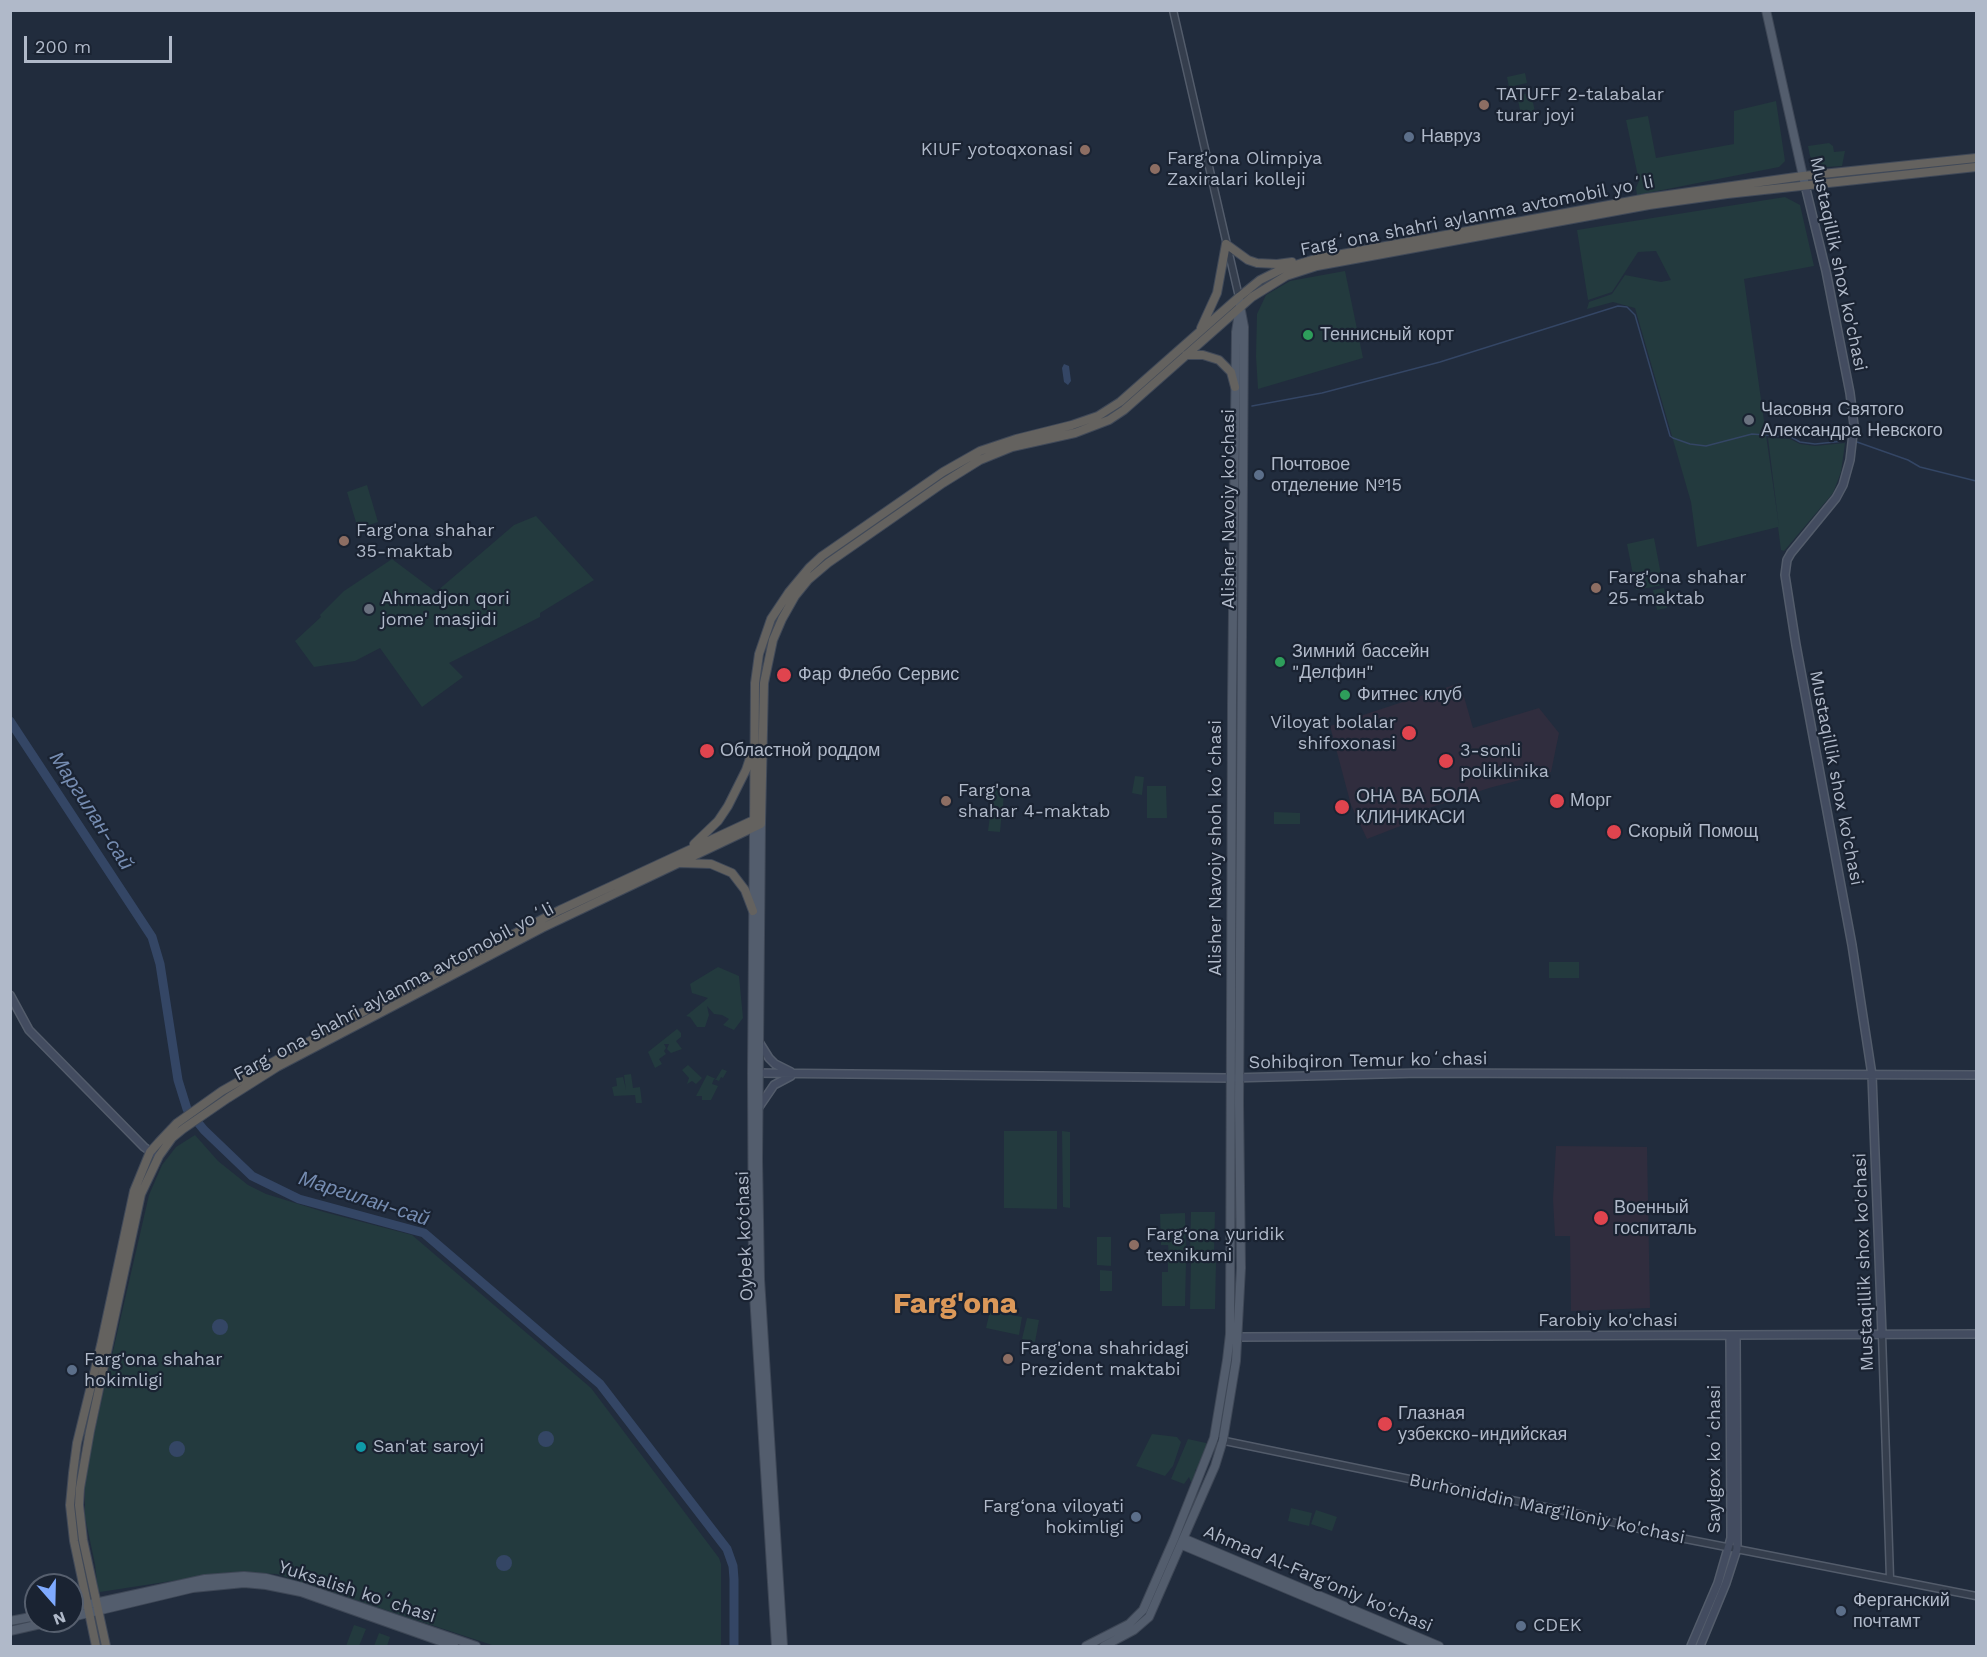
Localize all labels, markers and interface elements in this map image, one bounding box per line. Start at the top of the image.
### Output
scale bar [27,24,176,62]
text: 200 m [35,36,91,57]
place label: TATUFF 2-talabalar turar joyi [1496,84,1664,127]
marker: TATUFF 2-talabalar turar joyi [1477,98,1491,112]
place label: Навруз [1421,126,1481,148]
marker: Навруз [1402,130,1416,144]
place label: KIUF yotoqxonasi [921,139,1073,161]
marker: KIUF yotoqxonasi [1078,143,1092,157]
place label: Farg'ona Olimpiya Zaxiralari kolleji [1167,148,1322,190]
street label: Mustaqillik shox ko'chasi [1805,155,1871,373]
marker: Farg'ona Olimpiya Zaxiralari kolleji [1148,162,1162,176]
street label: Fargʻona shahri aylanma avtomobil yoʻli [1298,171,1656,261]
place label: Теннисный корт [1320,324,1454,346]
marker: Теннисный корт [1301,328,1315,342]
place label: Часовня Святого Александра Невского [1761,399,1943,442]
street label: Alisher Navoiy ko'chasi [1218,409,1240,609]
marker: Часовня Святого Александра Невского [1742,413,1756,427]
place label: Почтовое отделение №15 [1271,454,1402,496]
marker: Почтовое отделение №15 [1252,468,1266,482]
place label: Farg'ona shahar 35-maktab [356,520,494,562]
marker: Farg'ona shahar 35-maktab [337,534,351,548]
place label: Farg'ona shahar 25-maktab [1608,567,1746,610]
marker: Farg'ona shahar 25-maktab [1589,581,1603,595]
place label: Ahmadjon qori jome' masjidi [381,588,510,630]
marker: Ahmadjon qori jome' masjidi [362,602,376,616]
place label: Зимний бассейн "Делфин" [1292,641,1429,684]
marker: Зимний бассейн "Делфин" [1273,655,1287,669]
place label: Фар Флебо Сервис [798,664,959,686]
marker: Фар Флебо Сервис [775,666,793,684]
street label: Mustaqillik shox ko'chasi [1805,669,1867,887]
place label: Фитнес клуб [1357,684,1462,706]
marker: Фитнес клуб [1338,688,1352,702]
place label: Viloyat bolalar shifoxonasi [1270,712,1396,754]
street label: Alisher Navoiy shoh koʻchasi [1205,720,1227,976]
marker: Viloyat bolalar shifoxonasi [1400,724,1418,742]
place label: Областной роддом [720,740,880,762]
place label: 3-sonli poliklinika [1460,740,1549,783]
marker: Областной роддом [698,742,716,760]
water label: Маргилан-сай [44,747,138,875]
marker: 3-sonli poliklinika [1437,752,1455,770]
place label: Farg'ona shahar 4-maktab [958,780,1110,822]
place label: ОНА ВА БОЛА КЛИНИКАСИ [1356,786,1480,828]
place label: Морг [1570,790,1612,812]
marker: Морг [1548,792,1566,810]
marker: Farg'ona shahar 4-maktab [939,794,953,808]
marker: ОНА ВА БОЛА КЛИНИКАСИ [1333,798,1351,816]
place label: Скорый Помощ [1628,821,1758,843]
marker: Скорый Помощ [1605,823,1623,841]
street label: Fargʻona shahri aylanma avtomobil yoʻli [230,898,558,1086]
street label: Sohibqiron Temur koʻchasi [1248,1048,1488,1074]
street label: Mustaqillik shox ko'chasi [1849,1152,1879,1372]
water label: Маргилан-сай [296,1167,432,1231]
street label: Oybek ko‘chasi [732,1171,758,1301]
place label: Военный госпиталь [1614,1197,1697,1240]
marker: Военный госпиталь [1592,1209,1610,1227]
place label: Farg‘ona yuridik texnikumi [1146,1224,1284,1266]
marker: Farg‘ona yuridik texnikumi [1127,1238,1141,1252]
district label: Farg'ona [893,1286,1017,1322]
street label: Farobiy ko'chasi [1538,1310,1678,1332]
place label: Farg'ona shahridagi Prezident maktabi [1020,1338,1189,1380]
place label: Farg'ona shahar hokimligi [84,1349,222,1392]
marker: Farg'ona shahridagi Prezident maktabi [1001,1352,1015,1366]
marker: Farg'ona shahar hokimligi [65,1363,79,1377]
street label: Saylgox koʻchasi [1704,1385,1726,1533]
place label: Глазная узбекско-индийская [1398,1403,1567,1446]
marker: Глазная узбекско-индийская [1376,1415,1394,1433]
place label: San'at saroyi [373,1436,484,1458]
marker: San'at saroyi [354,1440,368,1454]
street label: Burhoniddin Marg'iloniy ko'chasi [1407,1469,1687,1549]
place label: Farg‘ona viloyati hokimligi [983,1496,1124,1538]
marker: Farg‘ona viloyati hokimligi [1129,1510,1143,1524]
street label: Ahmad Al-Farg'oniy ko'chasi [1200,1521,1436,1637]
street label: Yuksalish koʻchasi [276,1556,438,1628]
north arrow [24,1573,84,1633]
place label: Ферганский почтамт [1853,1590,1950,1632]
marker: Ферганский почтамт [1834,1604,1848,1618]
text: N [51,1608,68,1629]
place label: CDEK [1533,1615,1582,1637]
marker: CDEK [1514,1619,1528,1633]

